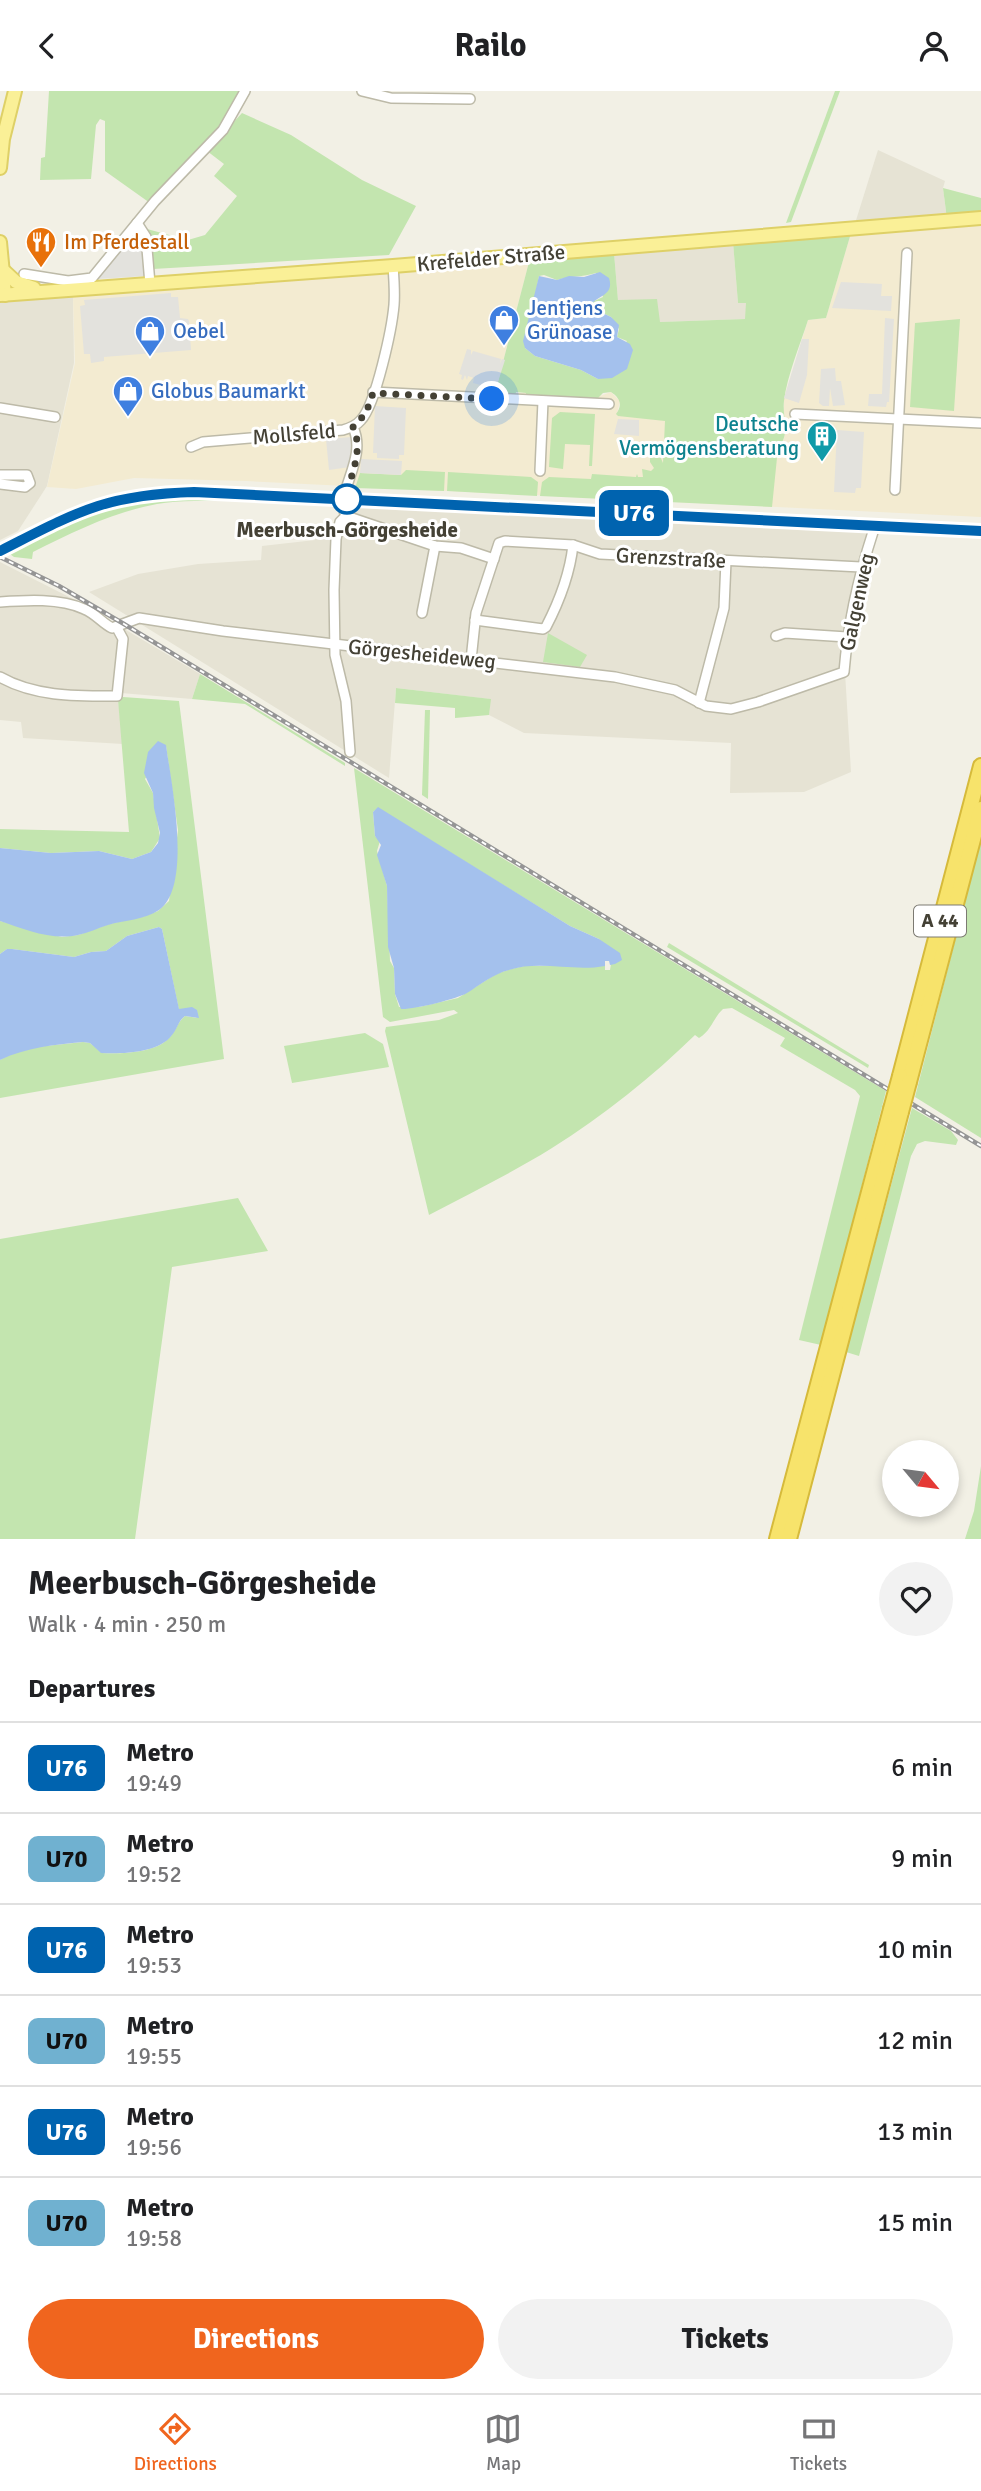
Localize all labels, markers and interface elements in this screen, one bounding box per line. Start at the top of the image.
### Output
text: Railo [455,26,526,65]
icon: back [28,27,66,65]
icon: person [915,27,953,65]
restaurant icon: Im Pferdestall [24,225,58,269]
place label: Im Pferdestall [64,229,189,255]
street label: Krefelder Straße [416,239,566,277]
place label: Jentjens Grünoase [527,295,612,345]
shop icon: Jentjens Grünoase [487,303,521,347]
shop icon: Oebel [133,314,167,358]
place label: Oebel [173,318,225,344]
shop icon: Globus Baumarkt [111,374,145,418]
place label: Globus Baumarkt [151,378,306,404]
your location [474,381,509,416]
place label: Deutsche Vermögensberatung [619,411,799,461]
street label: Mollsfeld [251,417,337,451]
building icon: Deutsche Vermögensberatung [805,419,839,463]
marker: Meerbusch-Görgesheide [332,484,362,514]
line badge: U76 [594,490,674,536]
text: U76 [613,498,655,528]
place label: Meerbusch-Görgesheide [236,517,458,543]
street label: Grenzstraße [615,542,727,574]
street label: Galgenweg [834,551,880,653]
street label: Görgesheideweg [347,633,497,675]
road number: A 44 [914,905,966,937]
north arrow [882,1440,959,1517]
map controls [882,1440,959,1517]
button: heart [879,1562,953,1636]
text: Meerbusch-Görgesheide [28,1563,376,1604]
text: Walk · 4 min · 250 m [28,1610,226,1639]
text: Departures [28,1673,155,1705]
text: Metro [126,1737,194,1769]
text: 6 min [891,1752,953,1784]
text: U76 [45,1753,88,1783]
text: 19:49 [126,1769,182,1798]
text: Metro [126,1828,194,1860]
text: 9 min [891,1843,953,1875]
text: U70 [45,1844,88,1874]
text: 19:52 [126,1860,182,1889]
text: Metro [126,1919,194,1951]
text: 10 min [877,1934,953,1966]
text: U76 [45,1935,88,1965]
text: 19:53 [126,1951,182,1980]
text: Metro [126,2010,194,2042]
text: 12 min [877,2025,953,2057]
text: U70 [45,2026,88,2056]
text: 19:55 [126,2042,182,2071]
text: Metro [126,2101,194,2133]
text: 13 min [877,2116,953,2148]
text: U76 [45,2117,88,2147]
text: 19:56 [126,2133,182,2162]
text: Metro [126,2192,194,2224]
text: 15 min [877,2207,953,2239]
text: U70 [45,2208,88,2238]
text: 19:58 [126,2224,182,2253]
button: Directions [28,2299,484,2379]
button: Tickets [498,2299,953,2379]
tab: Directions [134,2410,217,2476]
tab: Map [484,2410,522,2476]
tab: Tickets [790,2410,847,2476]

